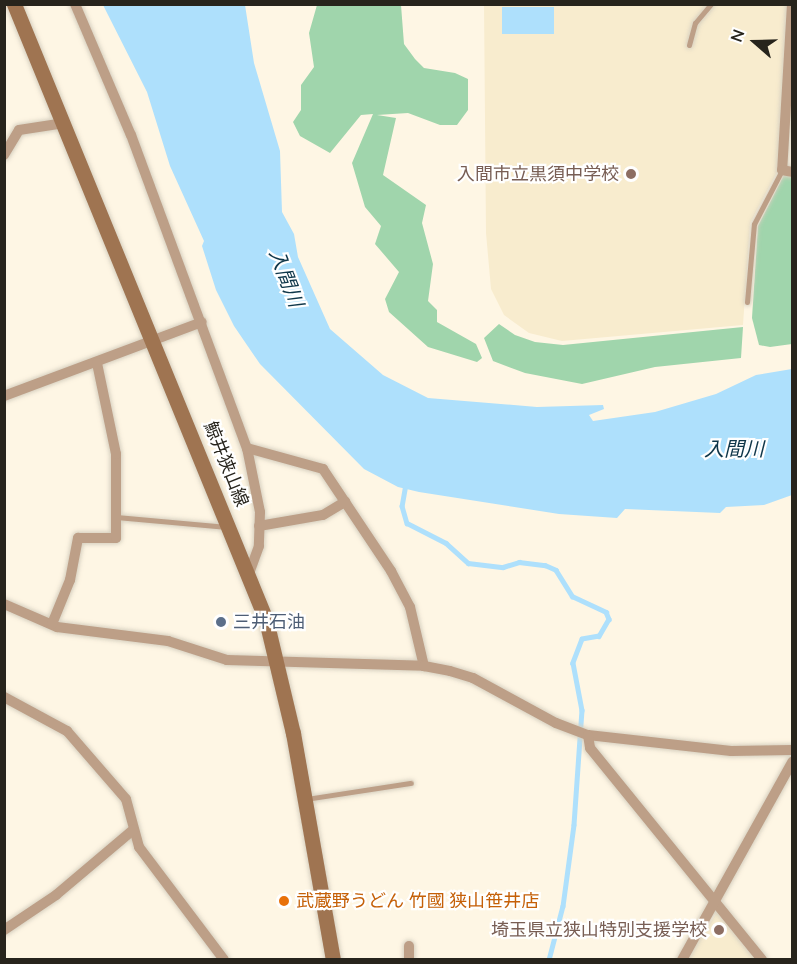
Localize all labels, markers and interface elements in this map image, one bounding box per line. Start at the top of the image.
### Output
north arrow [725,12,785,72]
text: N [726,26,750,45]
place label: 入間市立黒須中学校 [457,163,619,185]
marker: 入間市立黒須中学校 [624,167,638,181]
water label: 入間川 [264,246,308,310]
street label: 鯨井狭山線 [199,418,253,510]
water label: 入間川 [704,437,764,461]
place label: 三井石油 [233,611,305,633]
marker: 三井石油 [214,615,228,629]
place label: 武蔵野うどん 竹國 狭山笹井店 [296,890,539,912]
marker: 武蔵野うどん 竹國 狭山笹井店 [277,894,291,908]
place label: 埼玉県立狭山特別支援学校 [491,919,707,941]
marker: 埼玉県立狭山特別支援学校 [712,923,726,937]

